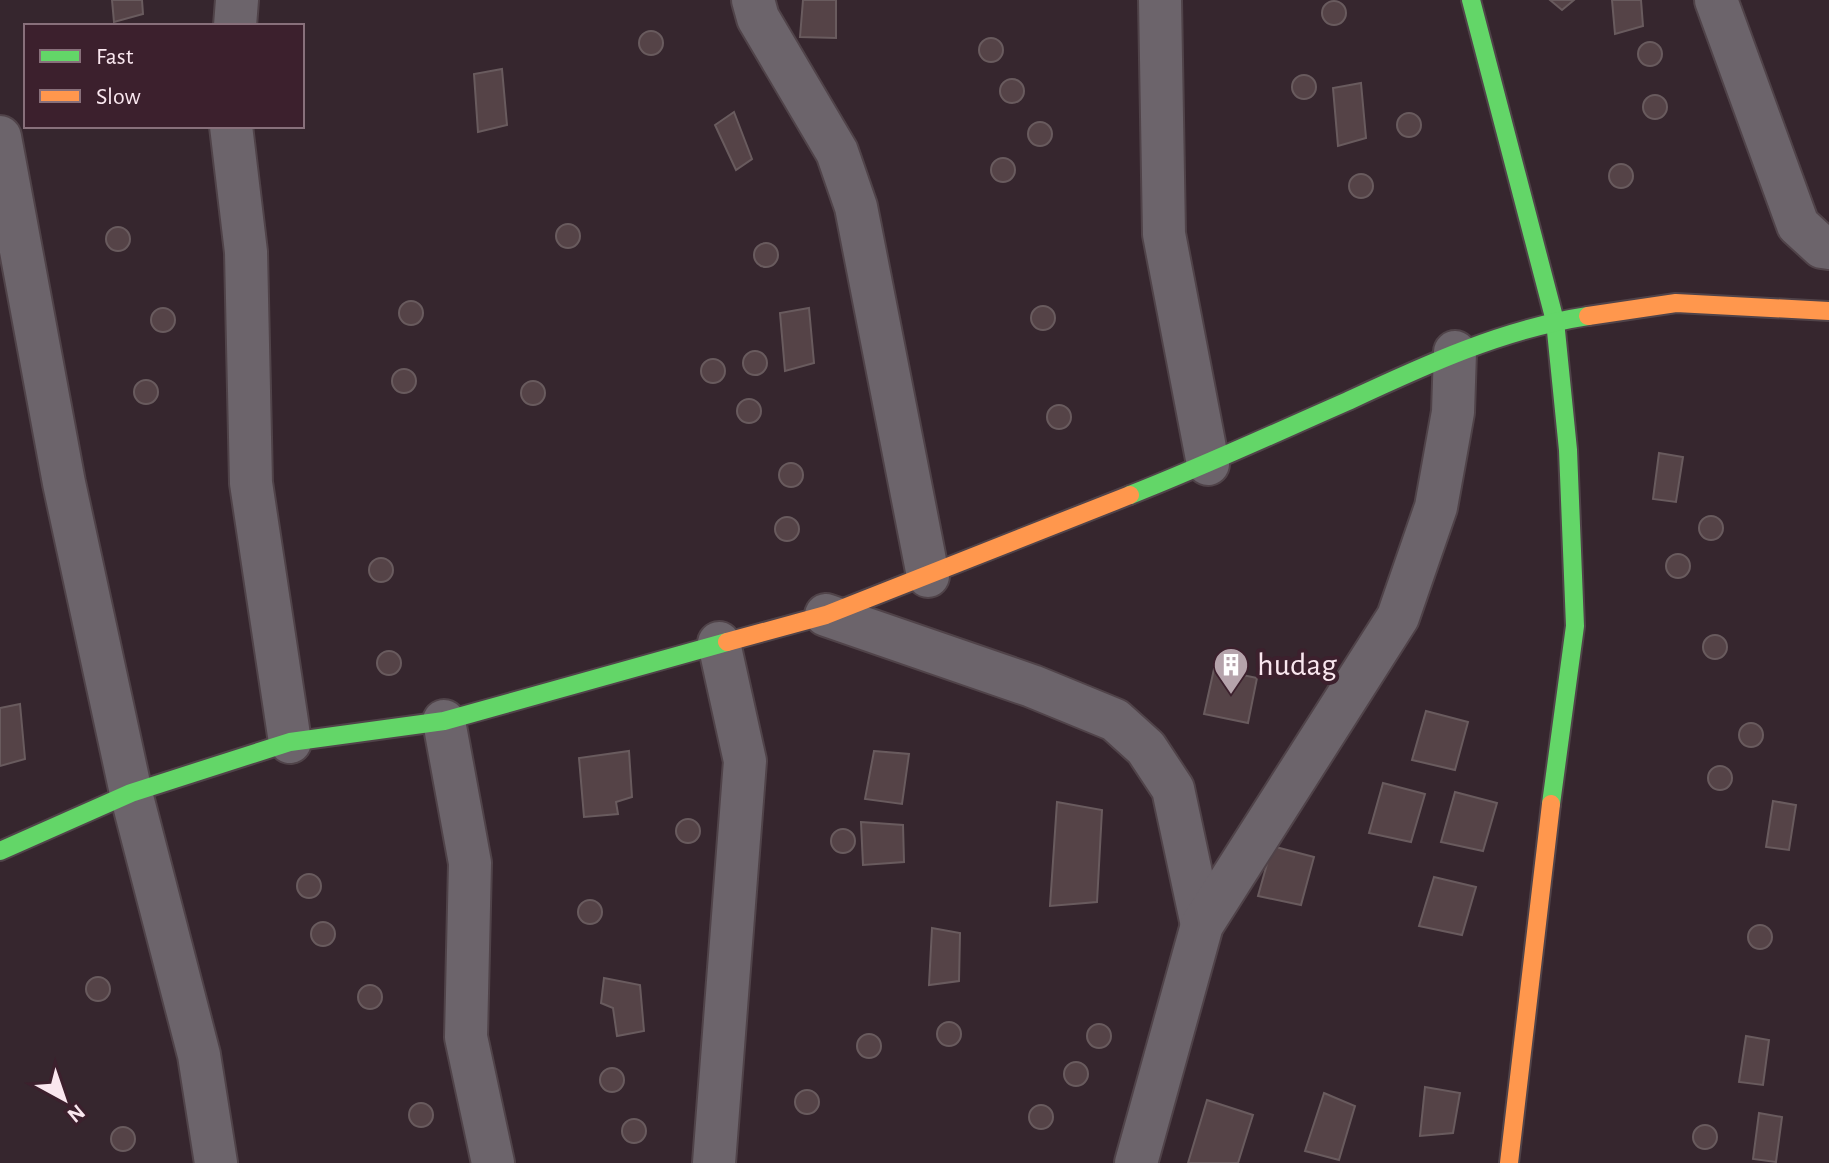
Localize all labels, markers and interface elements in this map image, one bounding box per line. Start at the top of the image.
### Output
legend [24,24,304,128]
text: Fast [96,45,134,69]
text: Slow [96,85,141,109]
building icon: hudag [1212,646,1250,696]
place label: hudag [1257,649,1337,681]
north arrow [24,1059,104,1139]
text: N [63,1100,89,1127]

